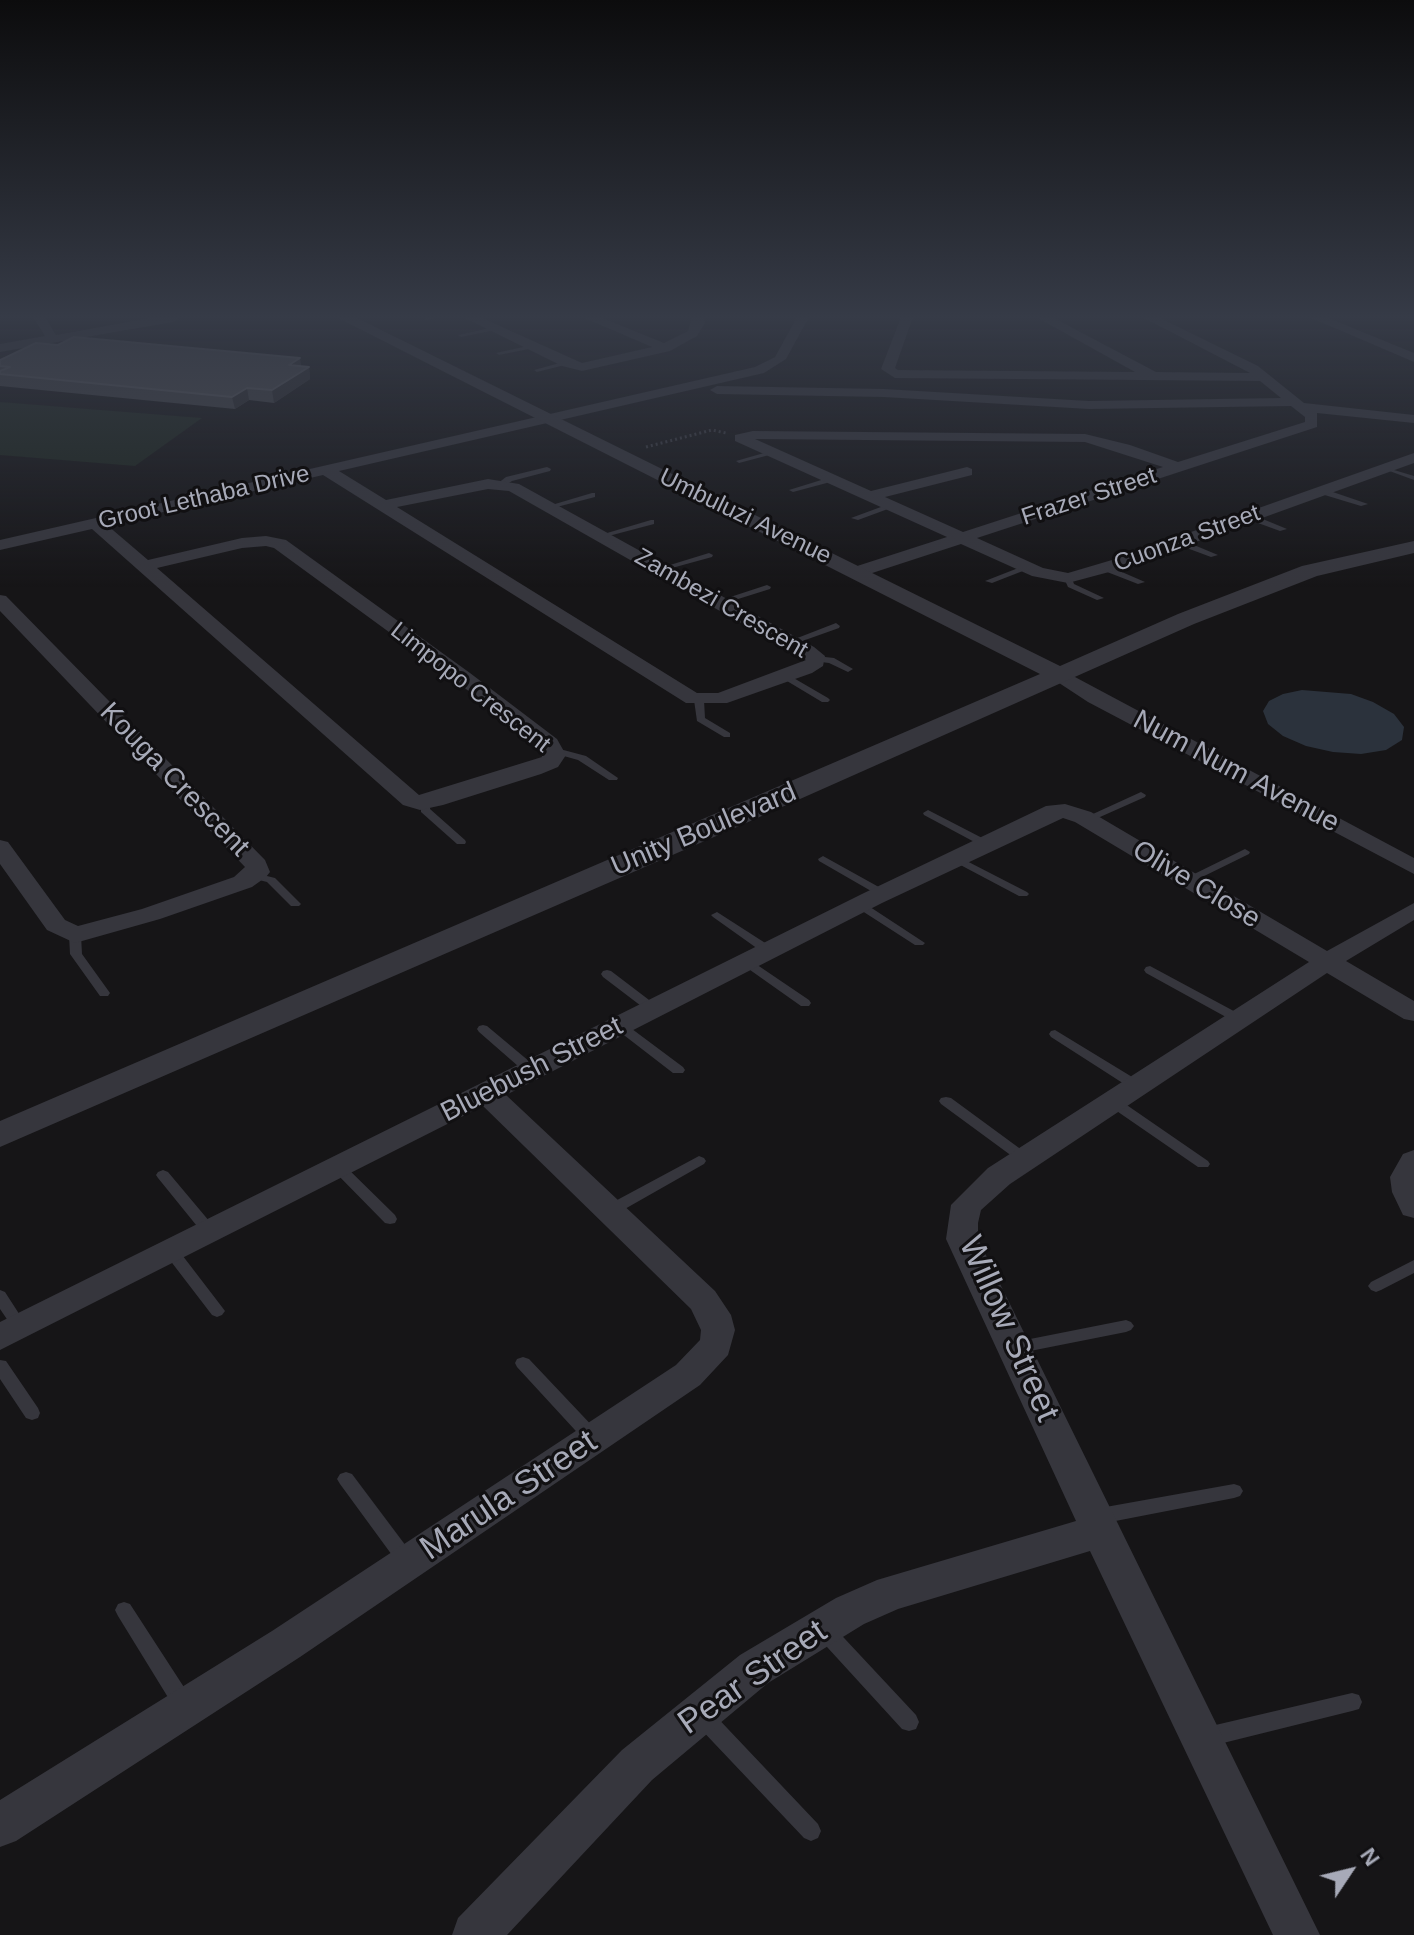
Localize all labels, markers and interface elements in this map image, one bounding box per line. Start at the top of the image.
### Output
street label: Groot Lethaba Drive [95,460,313,536]
street label: Frazer Street [1018,462,1160,532]
street label: Umbuluzi Avenue [654,463,836,571]
street label: Cuonza Street [1110,499,1264,579]
street label: Zambezi Crescent [629,543,813,665]
street label: Limpopo Crescent [384,617,556,759]
street label: Kouga Crescent [92,696,256,864]
street label: Num Num Avenue [1127,704,1345,840]
street label: Unity Boulevard [606,776,802,884]
street label: Olive Close [1126,834,1266,936]
street label: Bluebush Street [436,1010,628,1130]
street label: Willow Street [949,1230,1067,1428]
street label: Marula Street [413,1422,605,1570]
street label: Pear Street [671,1612,835,1744]
north arrow [1310,1831,1390,1911]
text: N [1355,1843,1385,1871]

